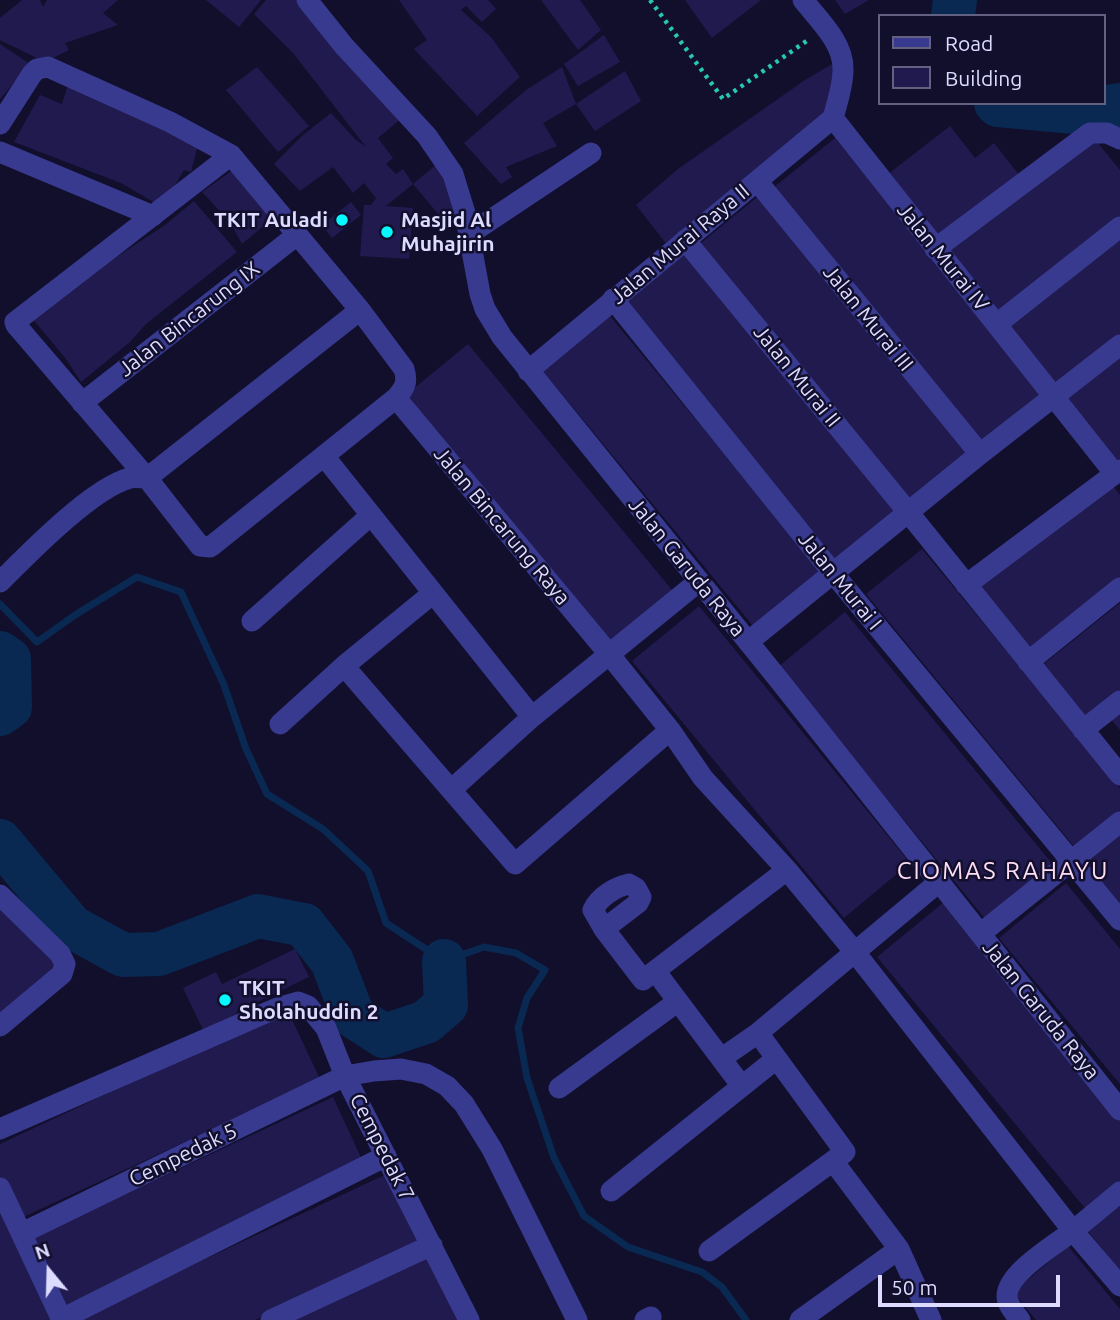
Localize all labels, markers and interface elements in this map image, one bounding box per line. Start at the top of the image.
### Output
legend [878,14,1106,105]
text: Road [945,31,993,55]
text: Building [945,66,1022,90]
street label: Jalan Murai Raya II [605,179,755,309]
street label: Jalan Murai IV [892,198,994,316]
place label: TKIT Auladi [214,207,328,233]
place label: Masjid Al Muhajirin [401,207,494,257]
marker: TKIT Auladi [334,212,350,228]
marker: Masjid Al Muhajirin [379,224,395,240]
street label: Jalan Bincarung IX [113,256,265,382]
street label: Jalan Murai III [818,260,918,376]
street label: Jalan Murai II [748,320,846,432]
street label: Jalan Bincarung Raya [428,442,576,610]
street label: Jalan Garuda Raya [623,492,751,642]
street label: Jalan Murai I [793,527,887,635]
district label: CIOMAS RAHAYU [898,857,1108,885]
street label: Jalan Garuda Raya [977,935,1105,1085]
place label: TKIT Sholahuddin 2 [239,975,379,1025]
marker: TKIT Sholahuddin 2 [217,992,233,1008]
street label: Cempedak 7 [344,1089,420,1205]
street label: Cempedak 5 [125,1118,241,1192]
north arrow [14,1236,84,1306]
text: N [32,1238,52,1264]
scale bar [882,1260,1064,1304]
text: 50 m [891,1275,938,1299]

